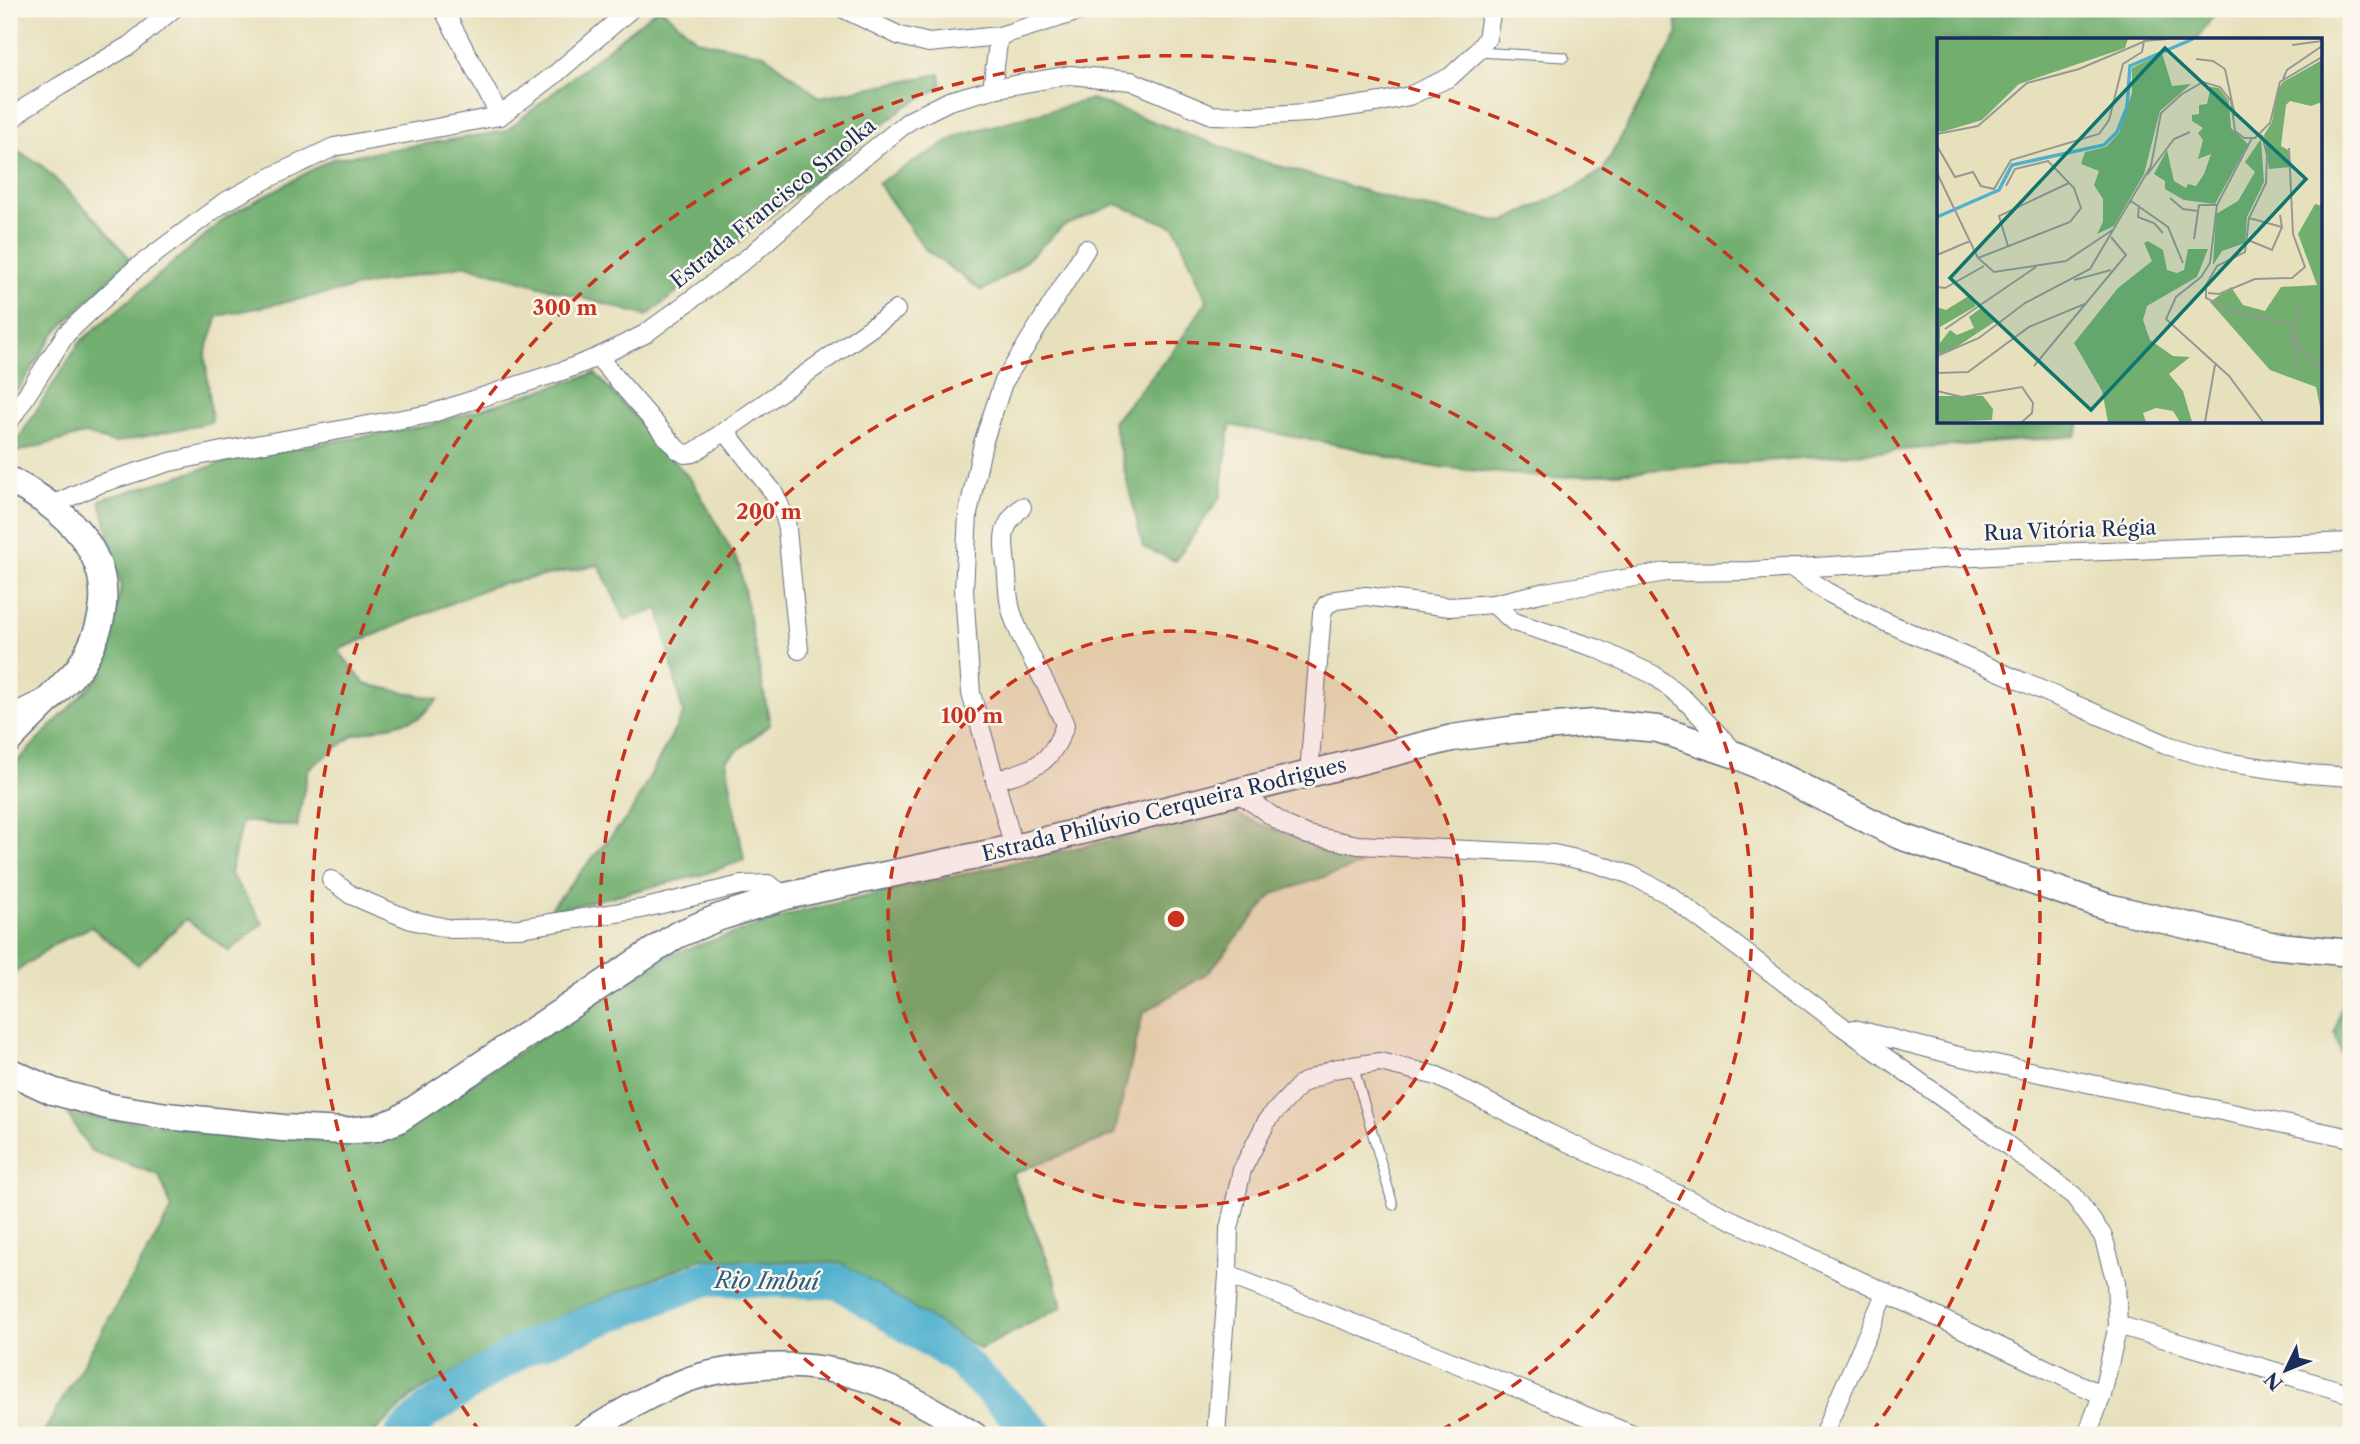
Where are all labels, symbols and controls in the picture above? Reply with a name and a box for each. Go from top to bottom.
inset map [1937,38,2322,424]
street label: Estrada Francisco Smolka [665,112,881,293]
text: 300 m [533,295,597,320]
text: 200 m [736,499,802,524]
street label: Rua Vitória Régia [1983,514,2158,546]
text: 100 m [941,703,1003,728]
street label: Estrada Philúvio Cerqueira Rodrigues [979,752,1349,866]
centre of rings [1164,907,1188,931]
water label: Rio Imbuí [713,1266,822,1296]
north arrow [2252,1336,2322,1406]
text: N [2260,1367,2288,1395]

